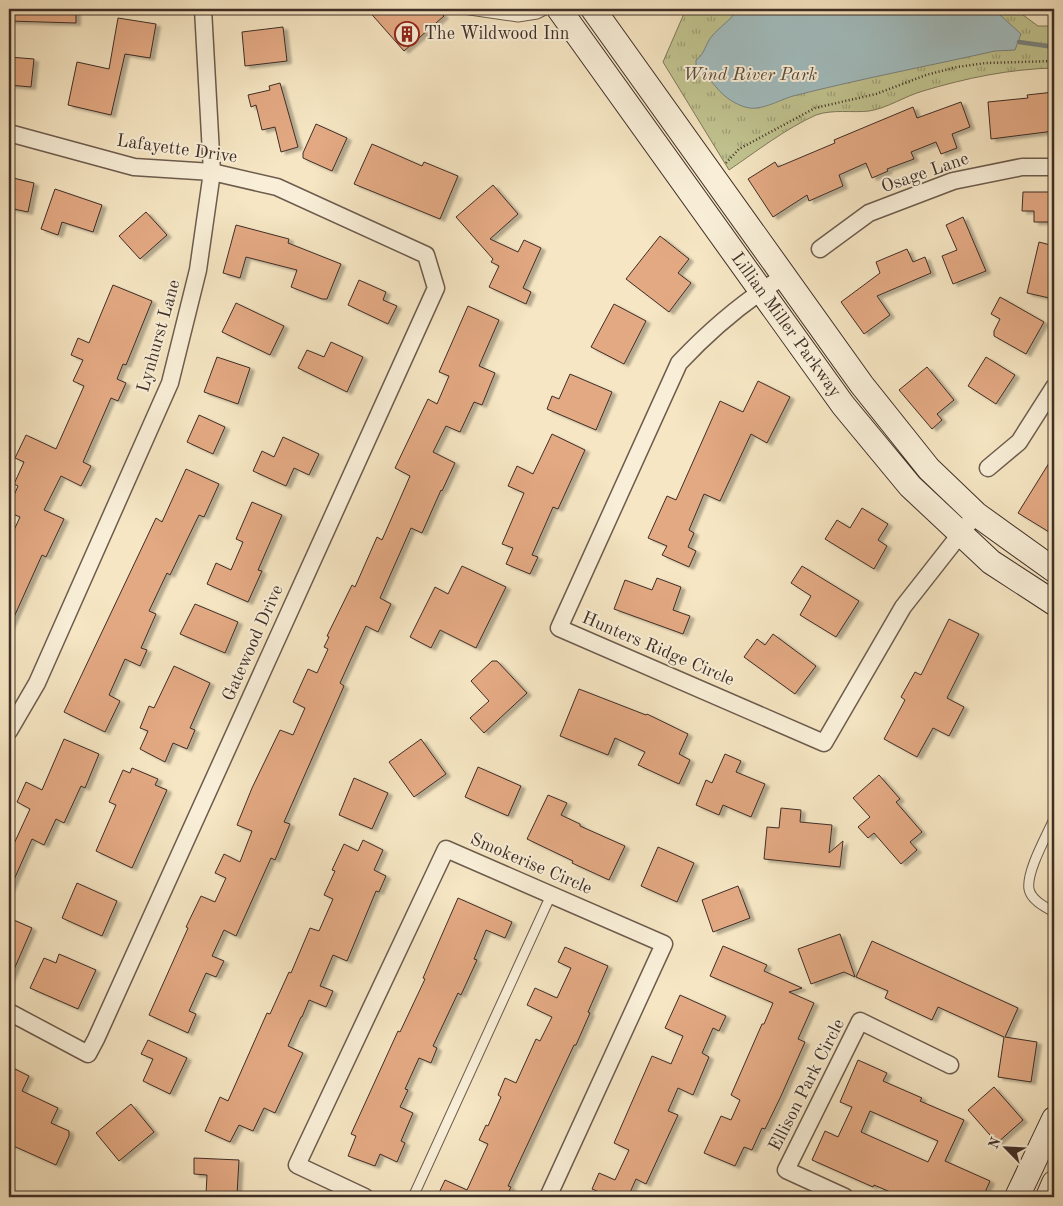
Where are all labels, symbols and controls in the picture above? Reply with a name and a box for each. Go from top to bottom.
building icon: The Wildwood Inn [394,21,420,47]
place label: The Wildwood Inn [424,25,570,43]
park label: Wind River Park [683,66,817,84]
street label: Lafayette Drive [116,132,238,166]
street label: Osage Lane [879,150,971,196]
street label: Lillian Miller Parkway [728,249,845,401]
street label: Lynhurst Lane [134,278,184,394]
street label: Gatewood Drive [219,582,287,704]
street label: Hunters Ridge Circle [579,609,737,689]
street label: Smokerise Circle [467,830,595,898]
street label: Ellison Park Circle [766,1016,848,1154]
north arrow [980,1124,1030,1174]
text: N [986,1135,1004,1151]

